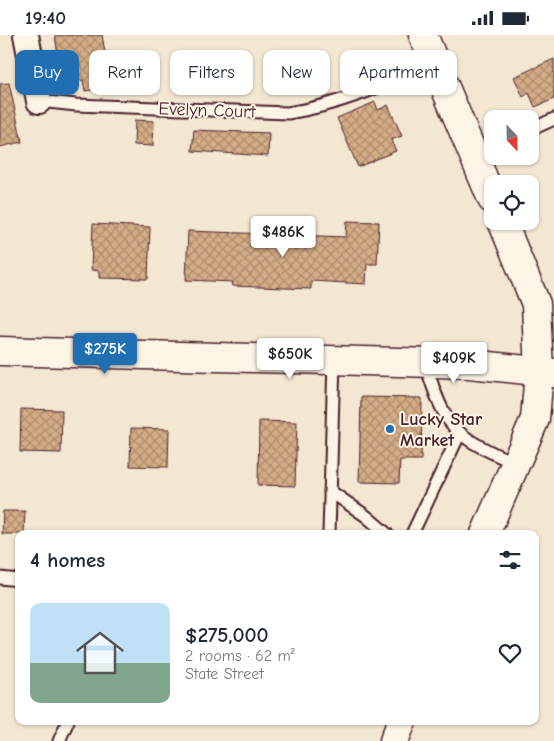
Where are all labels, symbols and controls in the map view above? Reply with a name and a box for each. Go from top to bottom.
text: 19:40 [25,7,66,29]
chip: Buy [15,50,79,95]
chip: Rent [89,50,160,95]
chip: Filters [170,50,253,95]
chip: New [263,50,330,95]
chip: Apartment [340,50,457,95]
street label: Evelyn Court [158,98,257,123]
north arrow [484,110,539,165]
map controls [484,110,539,230]
button: locate [484,175,539,230]
pin: $486K [248,215,318,258]
text: $486K [262,223,304,241]
pin: $275K [70,333,140,375]
pin: $650K [255,337,325,380]
text: $275K [84,340,126,358]
pin: $409K [419,341,489,384]
text: $650K [268,345,312,363]
text: $409K [432,349,476,367]
place label: Lucky Star Market [400,409,483,451]
marker: Lucky Star Market [384,423,396,435]
icon: filters [496,546,524,574]
text: 4 homes [30,548,105,572]
icon: home [70,623,130,683]
text: $275,000 [185,623,269,647]
icon: heart [496,639,524,667]
text: 2 rooms · 62 m² [185,647,295,665]
text: State Street [185,665,264,683]

